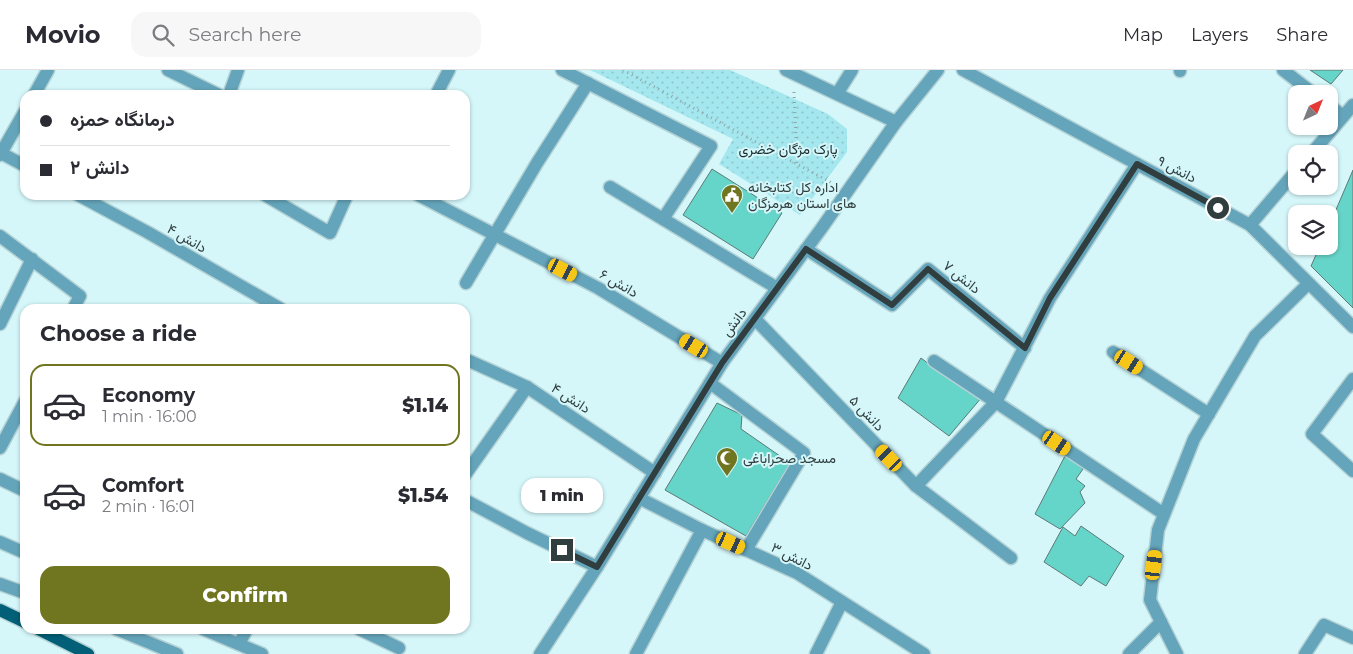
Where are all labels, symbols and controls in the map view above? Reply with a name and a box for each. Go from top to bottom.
search box [131,12,481,57]
text: Movio [25,20,101,49]
icon: search [149,21,177,49]
text: Search here [189,23,302,46]
text: Map [1123,24,1163,46]
text: Layers [1191,24,1248,46]
text: Share [1276,24,1328,46]
north arrow [1288,85,1338,135]
map controls [1288,85,1338,255]
text: درمانگاه حمزه [70,108,175,131]
park label: پارک مژگان خضری [738,140,838,159]
button: locate [1288,145,1338,195]
street label: دانش ۹ [1154,151,1200,187]
text: دانش ۲ [70,156,129,179]
place label: اداره کل کتابخانه های استان هرمزگان [748,178,857,212]
public building icon: اداره کل کتابخانه های استان هرمزگان [720,183,744,214]
route start [1207,197,1229,219]
button: layers [1288,205,1338,255]
street label: دانش ۴ [164,219,210,257]
street label: دانش ۷ [940,256,985,298]
car [546,257,579,283]
street label: دانش ۶ [596,265,642,301]
street label: دانش [717,304,751,340]
text: Choose a ride [40,320,197,347]
car [677,332,710,360]
car [1112,348,1145,376]
street label: دانش ۴ [548,379,594,417]
icon: car [42,383,87,428]
text: Economy [102,384,195,407]
street label: دانش ۵ [846,391,889,435]
text: $1.14 [402,394,448,417]
text: 1 min · 16:00 [102,407,197,426]
car [1040,428,1073,458]
car [873,442,904,474]
mosque icon: مسجد صحراباغی [715,446,739,477]
place label: مسجد صحراباغی [743,449,836,467]
icon: car [42,473,87,518]
text: Comfort [102,474,184,497]
callout: 1 min [521,478,603,512]
text: $1.54 [398,484,448,507]
text: 1 min [540,486,584,505]
text: 2 min · 16:01 [102,497,195,516]
car [714,530,747,556]
street label: دانش ۳ [768,538,816,574]
route end [551,539,573,561]
car [1144,549,1163,581]
button: Confirm [40,566,450,624]

